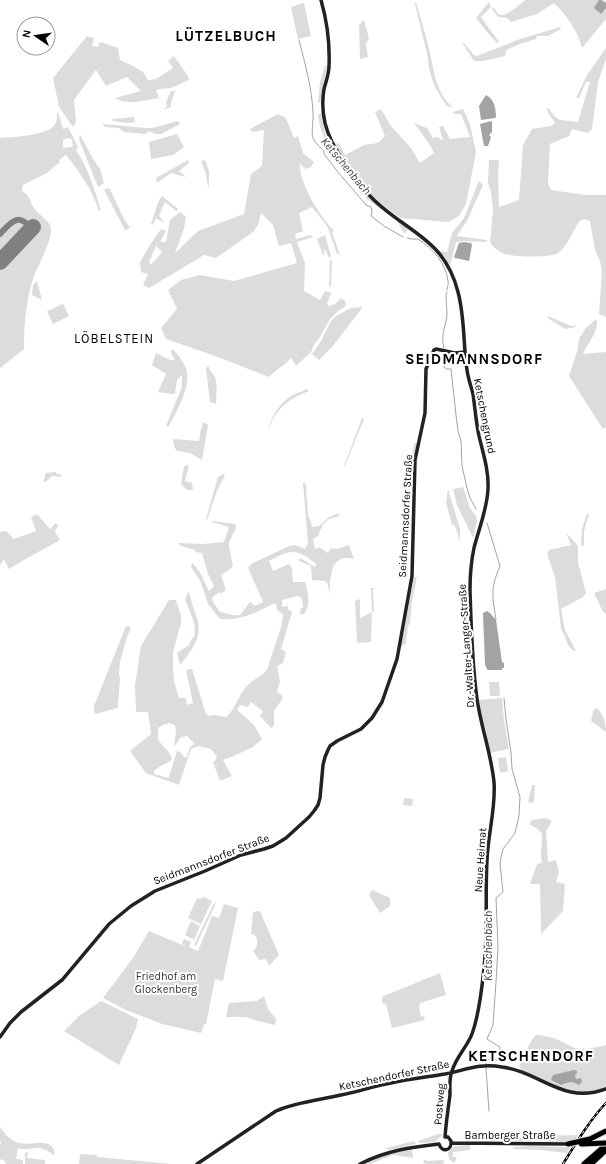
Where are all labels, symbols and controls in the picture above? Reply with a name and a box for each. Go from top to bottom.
north arrow [16,16,56,56]
district label: LÜTZELBUCH [175,26,277,45]
text: N [20,29,34,39]
water label: Ketschenbach [318,135,374,197]
district label: LÖBELSTEIN [74,330,154,346]
district label: SEIDMANNSDORF [405,350,543,368]
street label: Ketschengrund [471,377,498,455]
street label: Seidmannsdorfer Straße [396,454,415,578]
street label: Dr.-Walter-Langer-Straße [456,583,477,708]
street label: Neue Heimat [472,827,489,893]
street label: Seidmannsdorfer Straße [151,831,271,888]
water label: Ketschenbach [481,911,495,981]
park label: Friedhof am Glockenberg [135,970,198,996]
district label: KETSCHENDORF [468,1047,594,1065]
street label: Ketschendorfer Straße [338,1057,451,1094]
street label: Postweg [431,1082,448,1125]
street label: Bamberger Straße [465,1129,556,1142]

